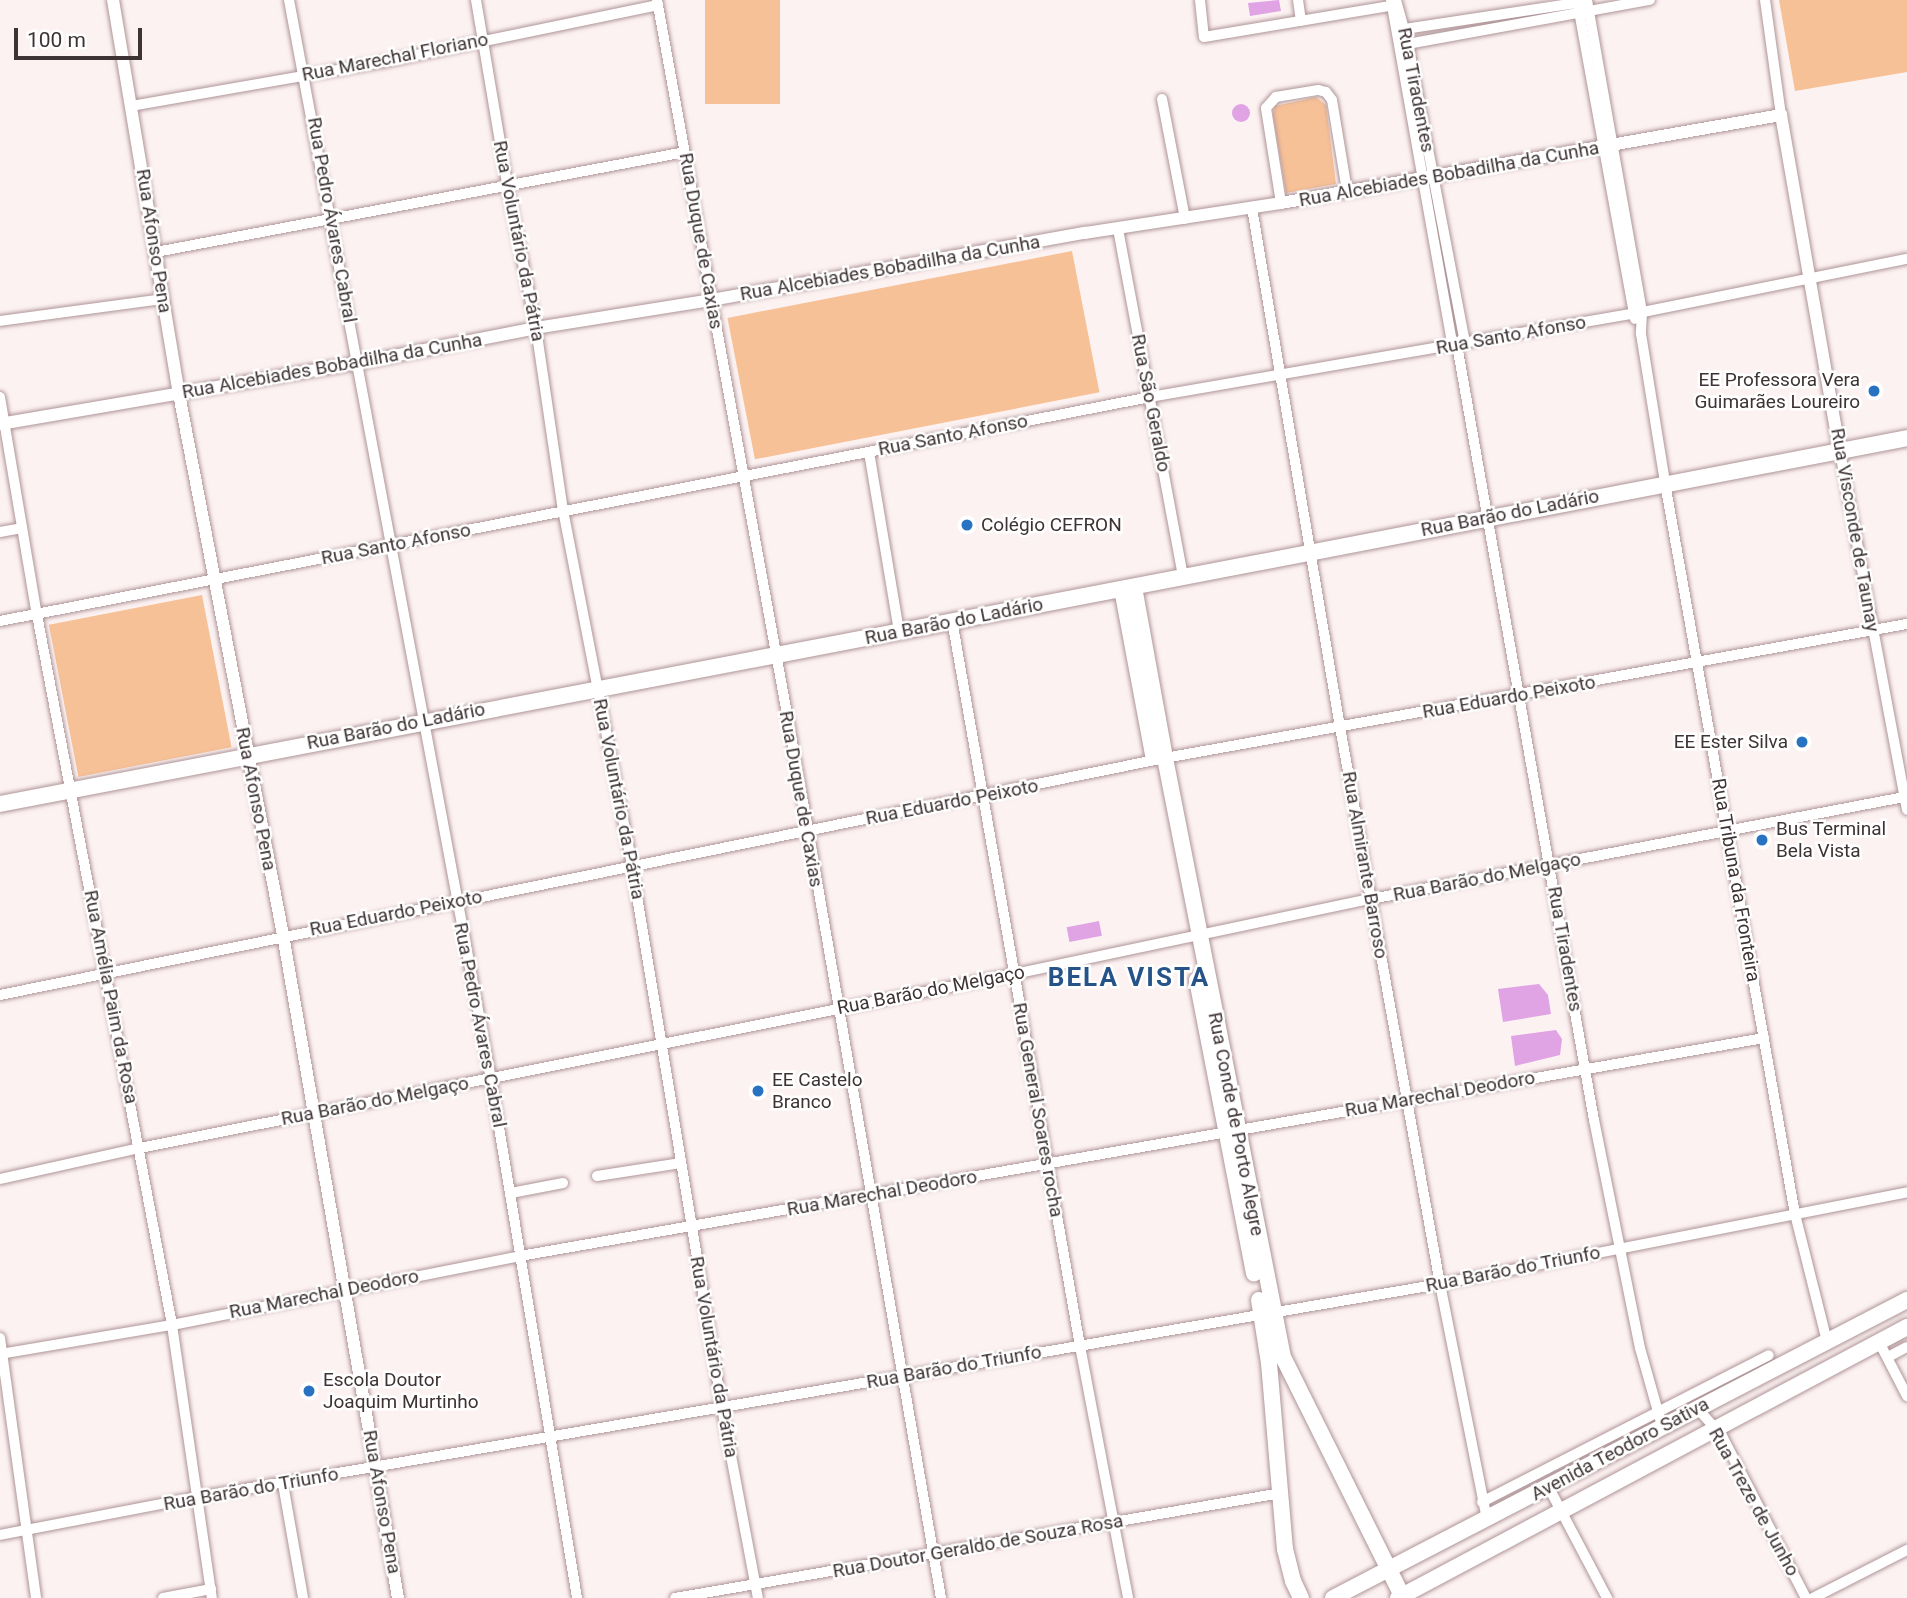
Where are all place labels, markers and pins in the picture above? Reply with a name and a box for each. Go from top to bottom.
place label: EE Professora Vera Guimarães Loureiro [1694,369,1860,413]
marker: EE Professora Vera Guimarães Loureiro [1866,383,1882,399]
place label: Colégio CEFRON [981,514,1122,536]
marker: Colégio CEFRON [959,517,975,533]
place label: EE Ester Silva [1674,731,1788,753]
marker: EE Ester Silva [1794,734,1810,750]
place label: Bus Terminal Bela Vista [1776,818,1886,862]
marker: Bus Terminal Bela Vista [1754,832,1770,848]
place label: EE Castelo Branco [772,1069,863,1113]
marker: EE Castelo Branco [750,1083,766,1099]
place label: Escola Doutor Joaquim Murtinho [323,1369,479,1413]
marker: Escola Doutor Joaquim Murtinho [301,1383,317,1399]

